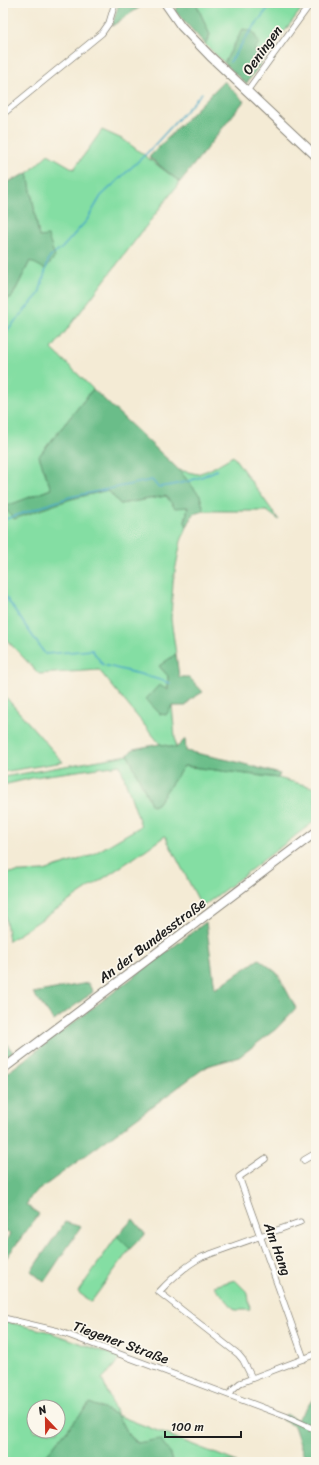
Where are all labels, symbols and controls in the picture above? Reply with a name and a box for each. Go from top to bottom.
street label: Oeningen [236,20,289,81]
street label: An der Bundesstraße [92,891,212,990]
street label: Am Hang [256,1218,299,1279]
street label: Tiegener Straße [69,1313,173,1372]
north arrow [26,1399,66,1439]
text: N [34,1400,50,1421]
scale bar [165,1413,241,1439]
text: 100 m [171,1416,204,1438]

